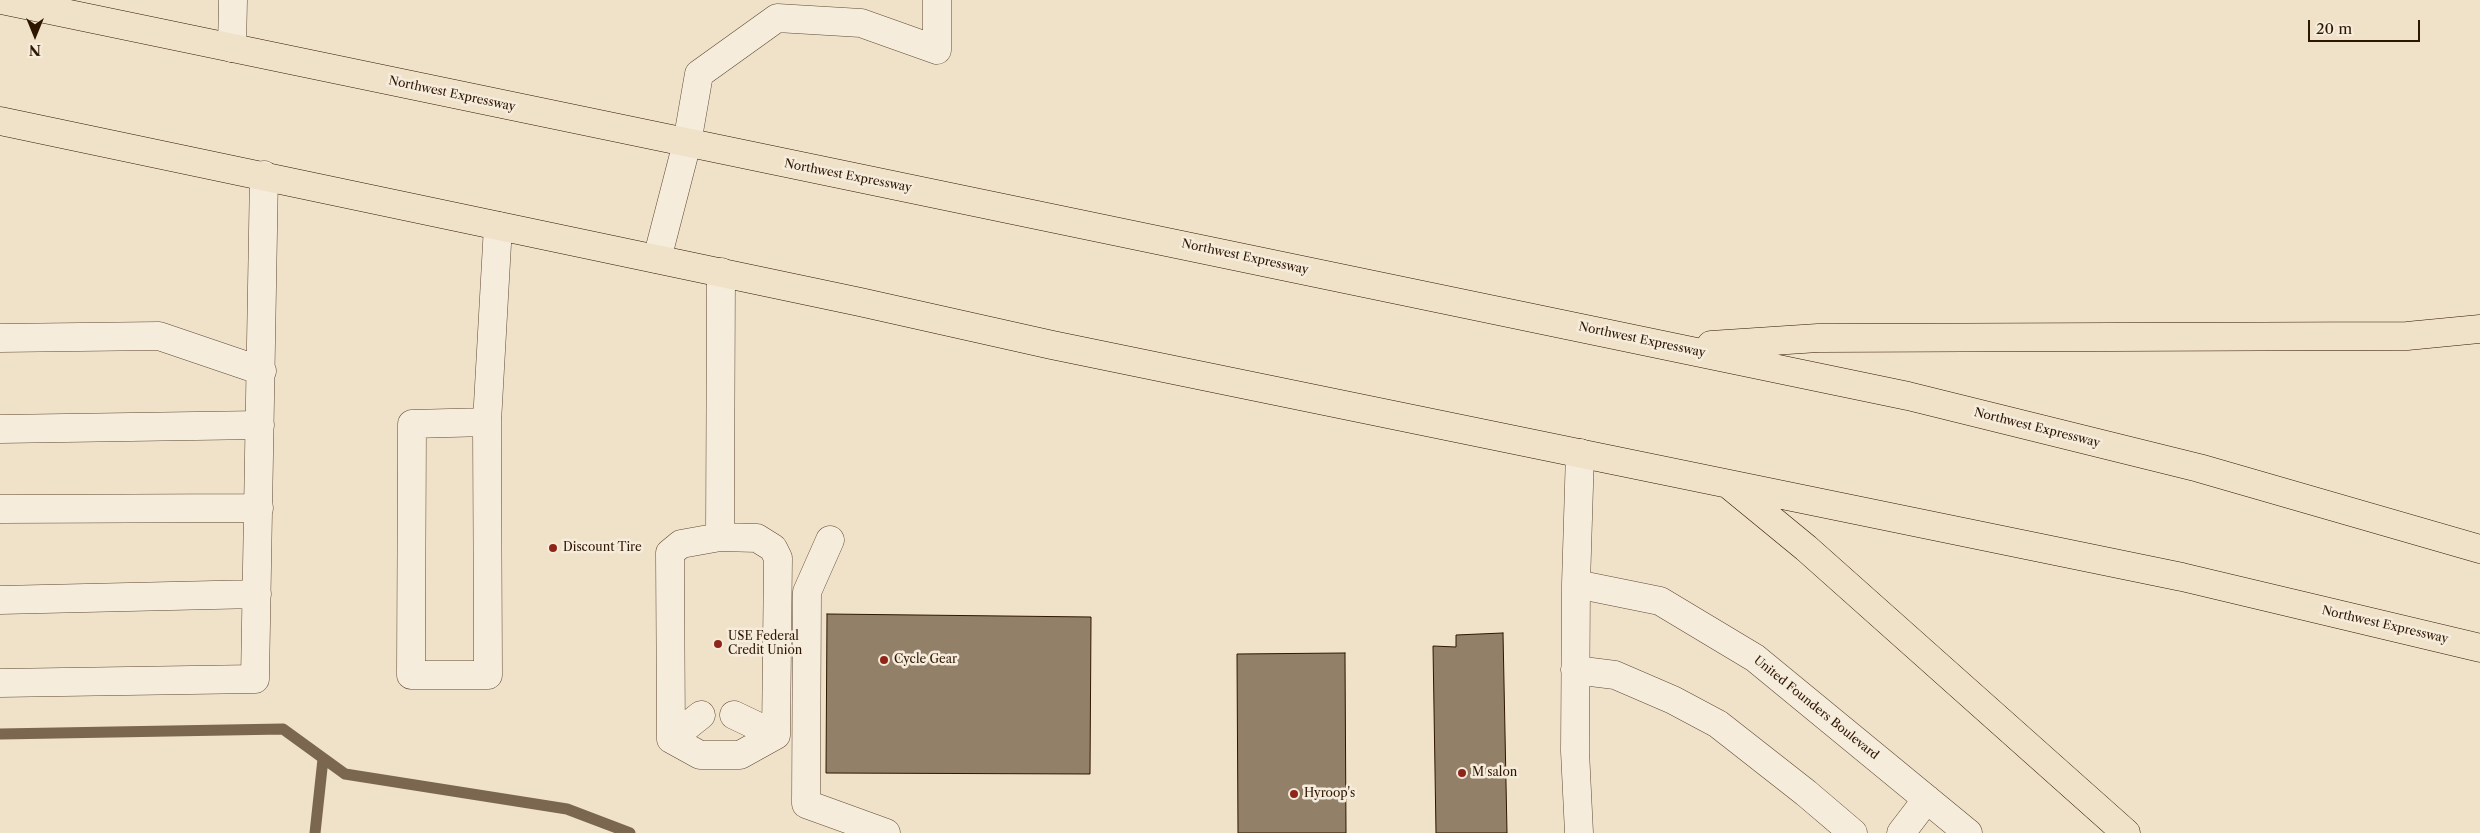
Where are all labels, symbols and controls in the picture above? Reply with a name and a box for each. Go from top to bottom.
north arrow [10,10,60,60]
scale bar [2310,10,2422,42]
text: 20 m [2316,19,2352,38]
text: N [29,41,41,59]
street label: Northwest Expressway [387,74,517,114]
street label: Northwest Expressway [783,157,913,195]
street label: Northwest Expressway [1180,237,1310,277]
street label: Northwest Expressway [1577,320,1707,360]
street label: Northwest Expressway [1973,405,2101,451]
place label: Discount Tire [563,541,642,555]
marker: Discount Tire [547,542,559,554]
street label: Northwest Expressway [2320,603,2450,647]
place label: USE Federal Credit Union [728,630,802,658]
marker: USE Federal Credit Union [712,638,724,650]
place label: Cycle Gear [894,653,957,667]
street label: United Founders Boulevard [1751,653,1881,763]
marker: Cycle Gear [878,654,890,666]
place label: M salon [1472,766,1517,780]
marker: M salon [1456,767,1468,779]
place label: Hyroop's [1304,787,1355,801]
marker: Hyroop's [1288,788,1300,800]

